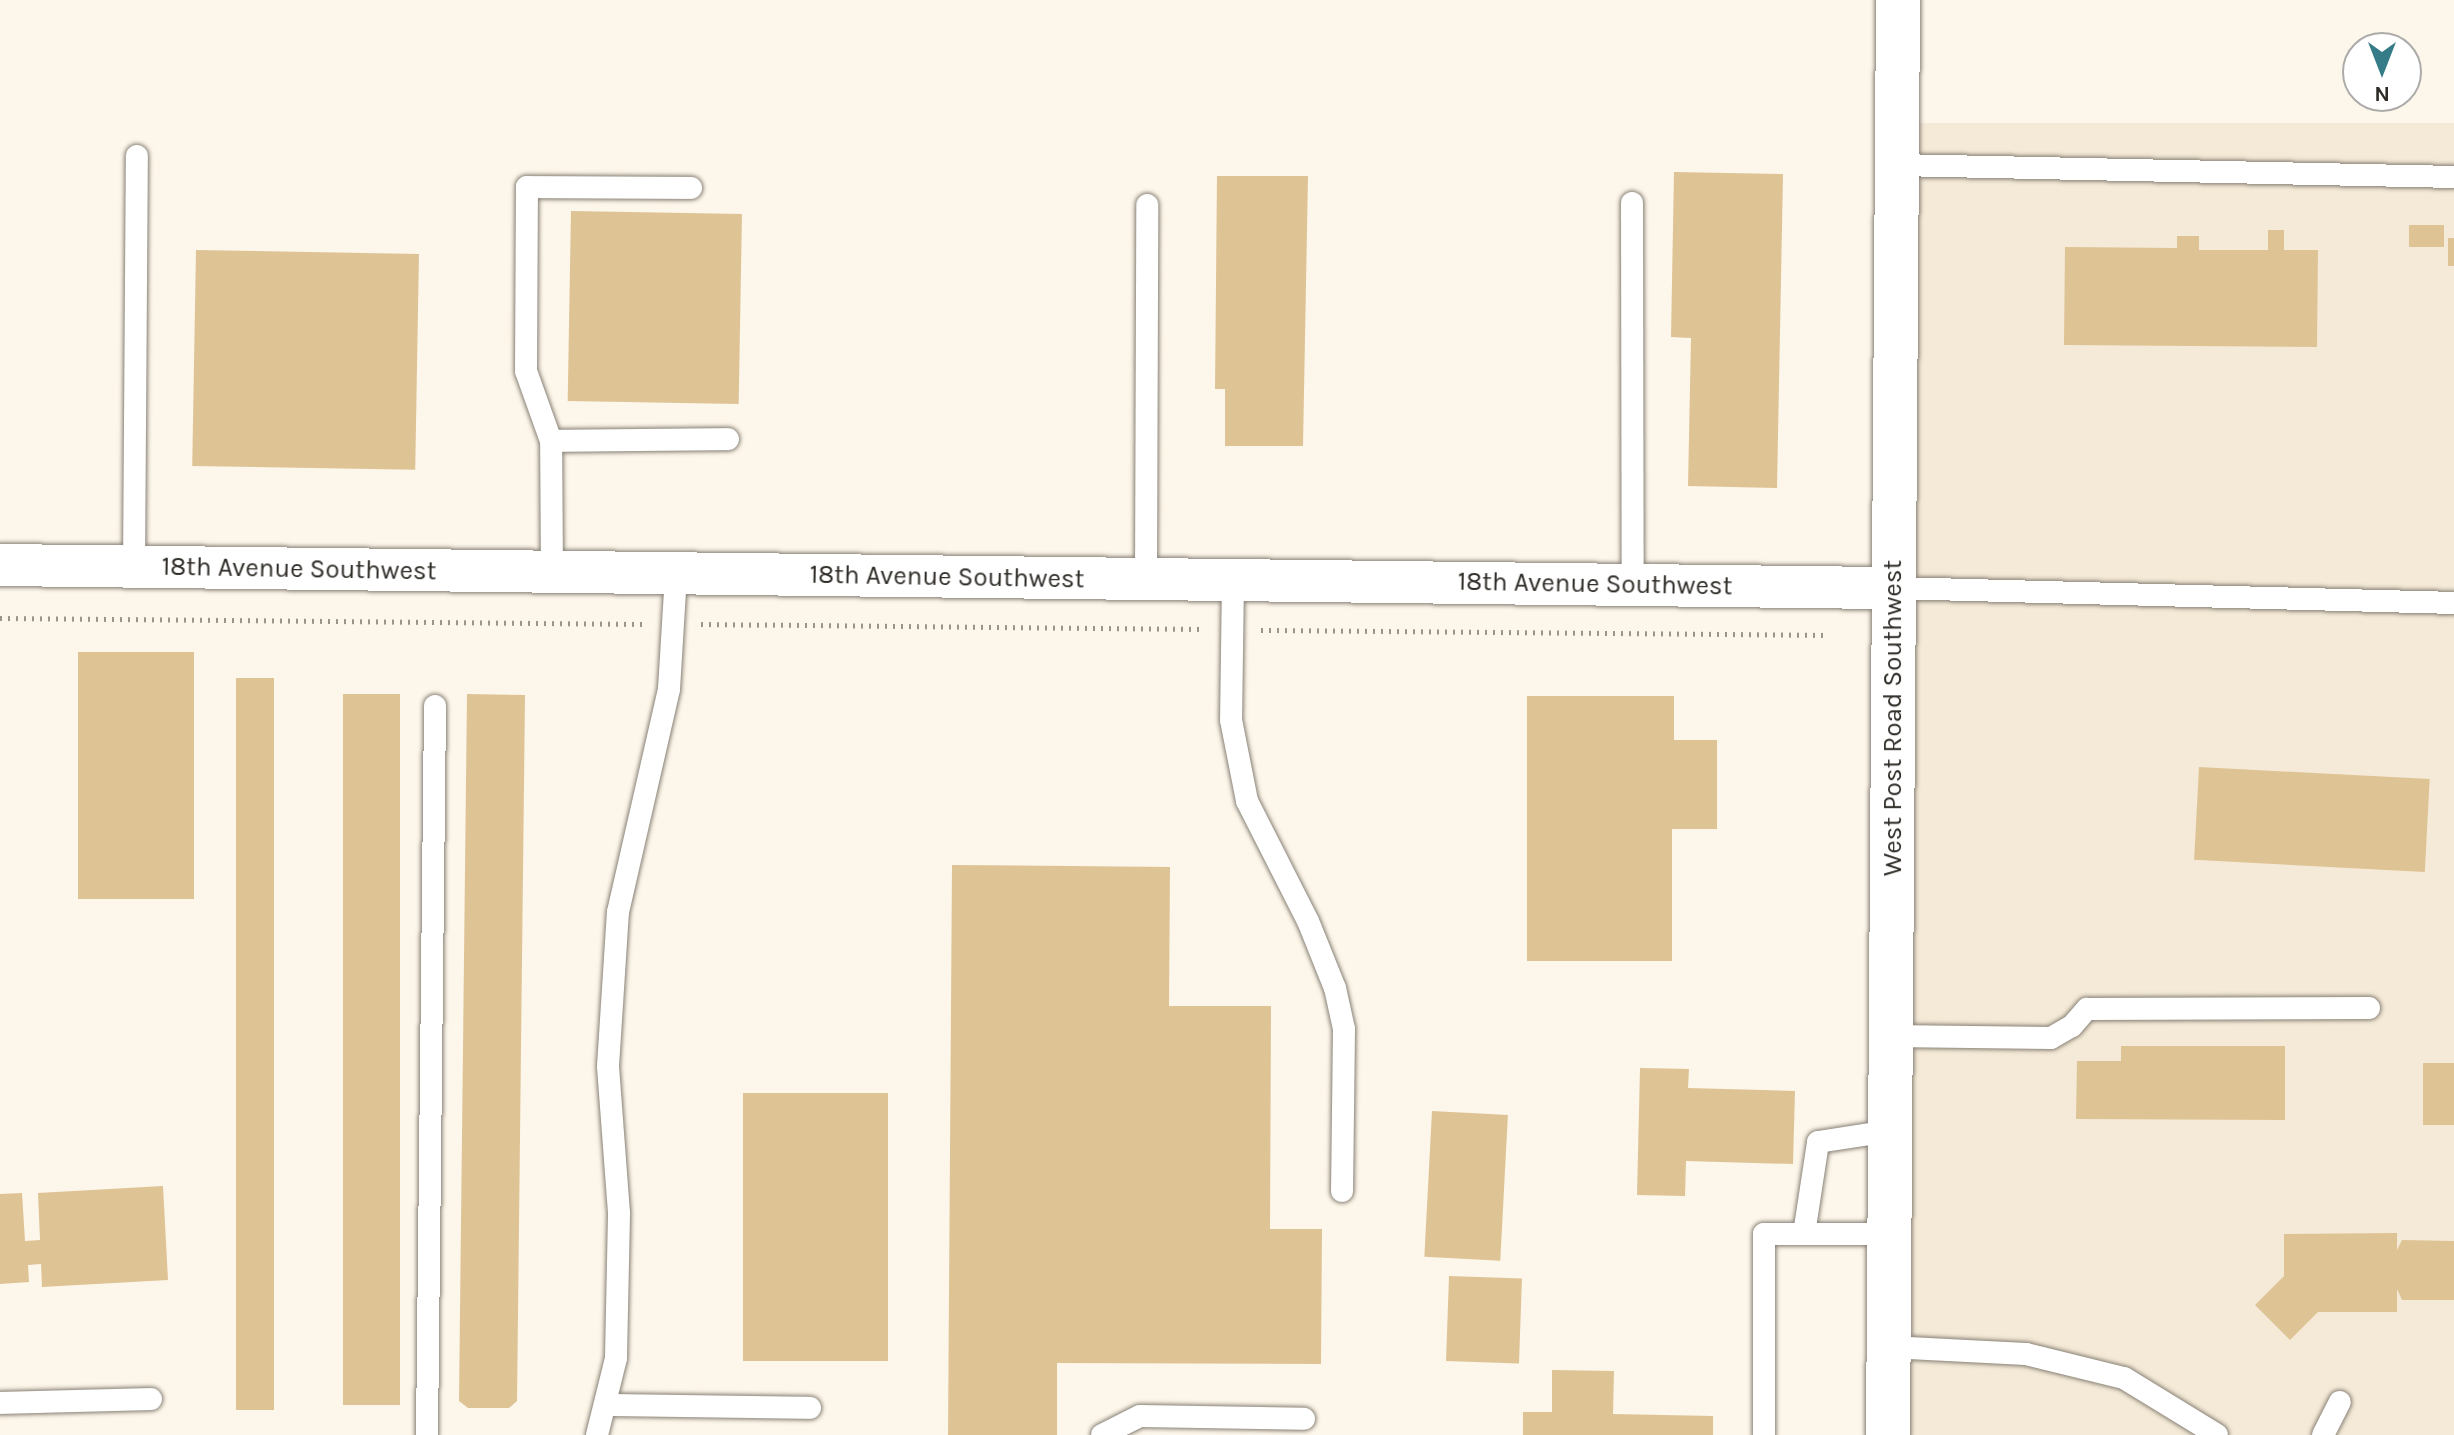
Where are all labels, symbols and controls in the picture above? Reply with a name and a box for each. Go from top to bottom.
north arrow [2342,32,2422,112]
text: N [2374,81,2390,107]
street label: 18th Avenue Southwest [161,551,437,587]
street label: 18th Avenue Southwest [809,559,1085,595]
street label: West Post Road Southwest [1877,560,1909,876]
street label: 18th Avenue Southwest [1457,566,1733,602]

